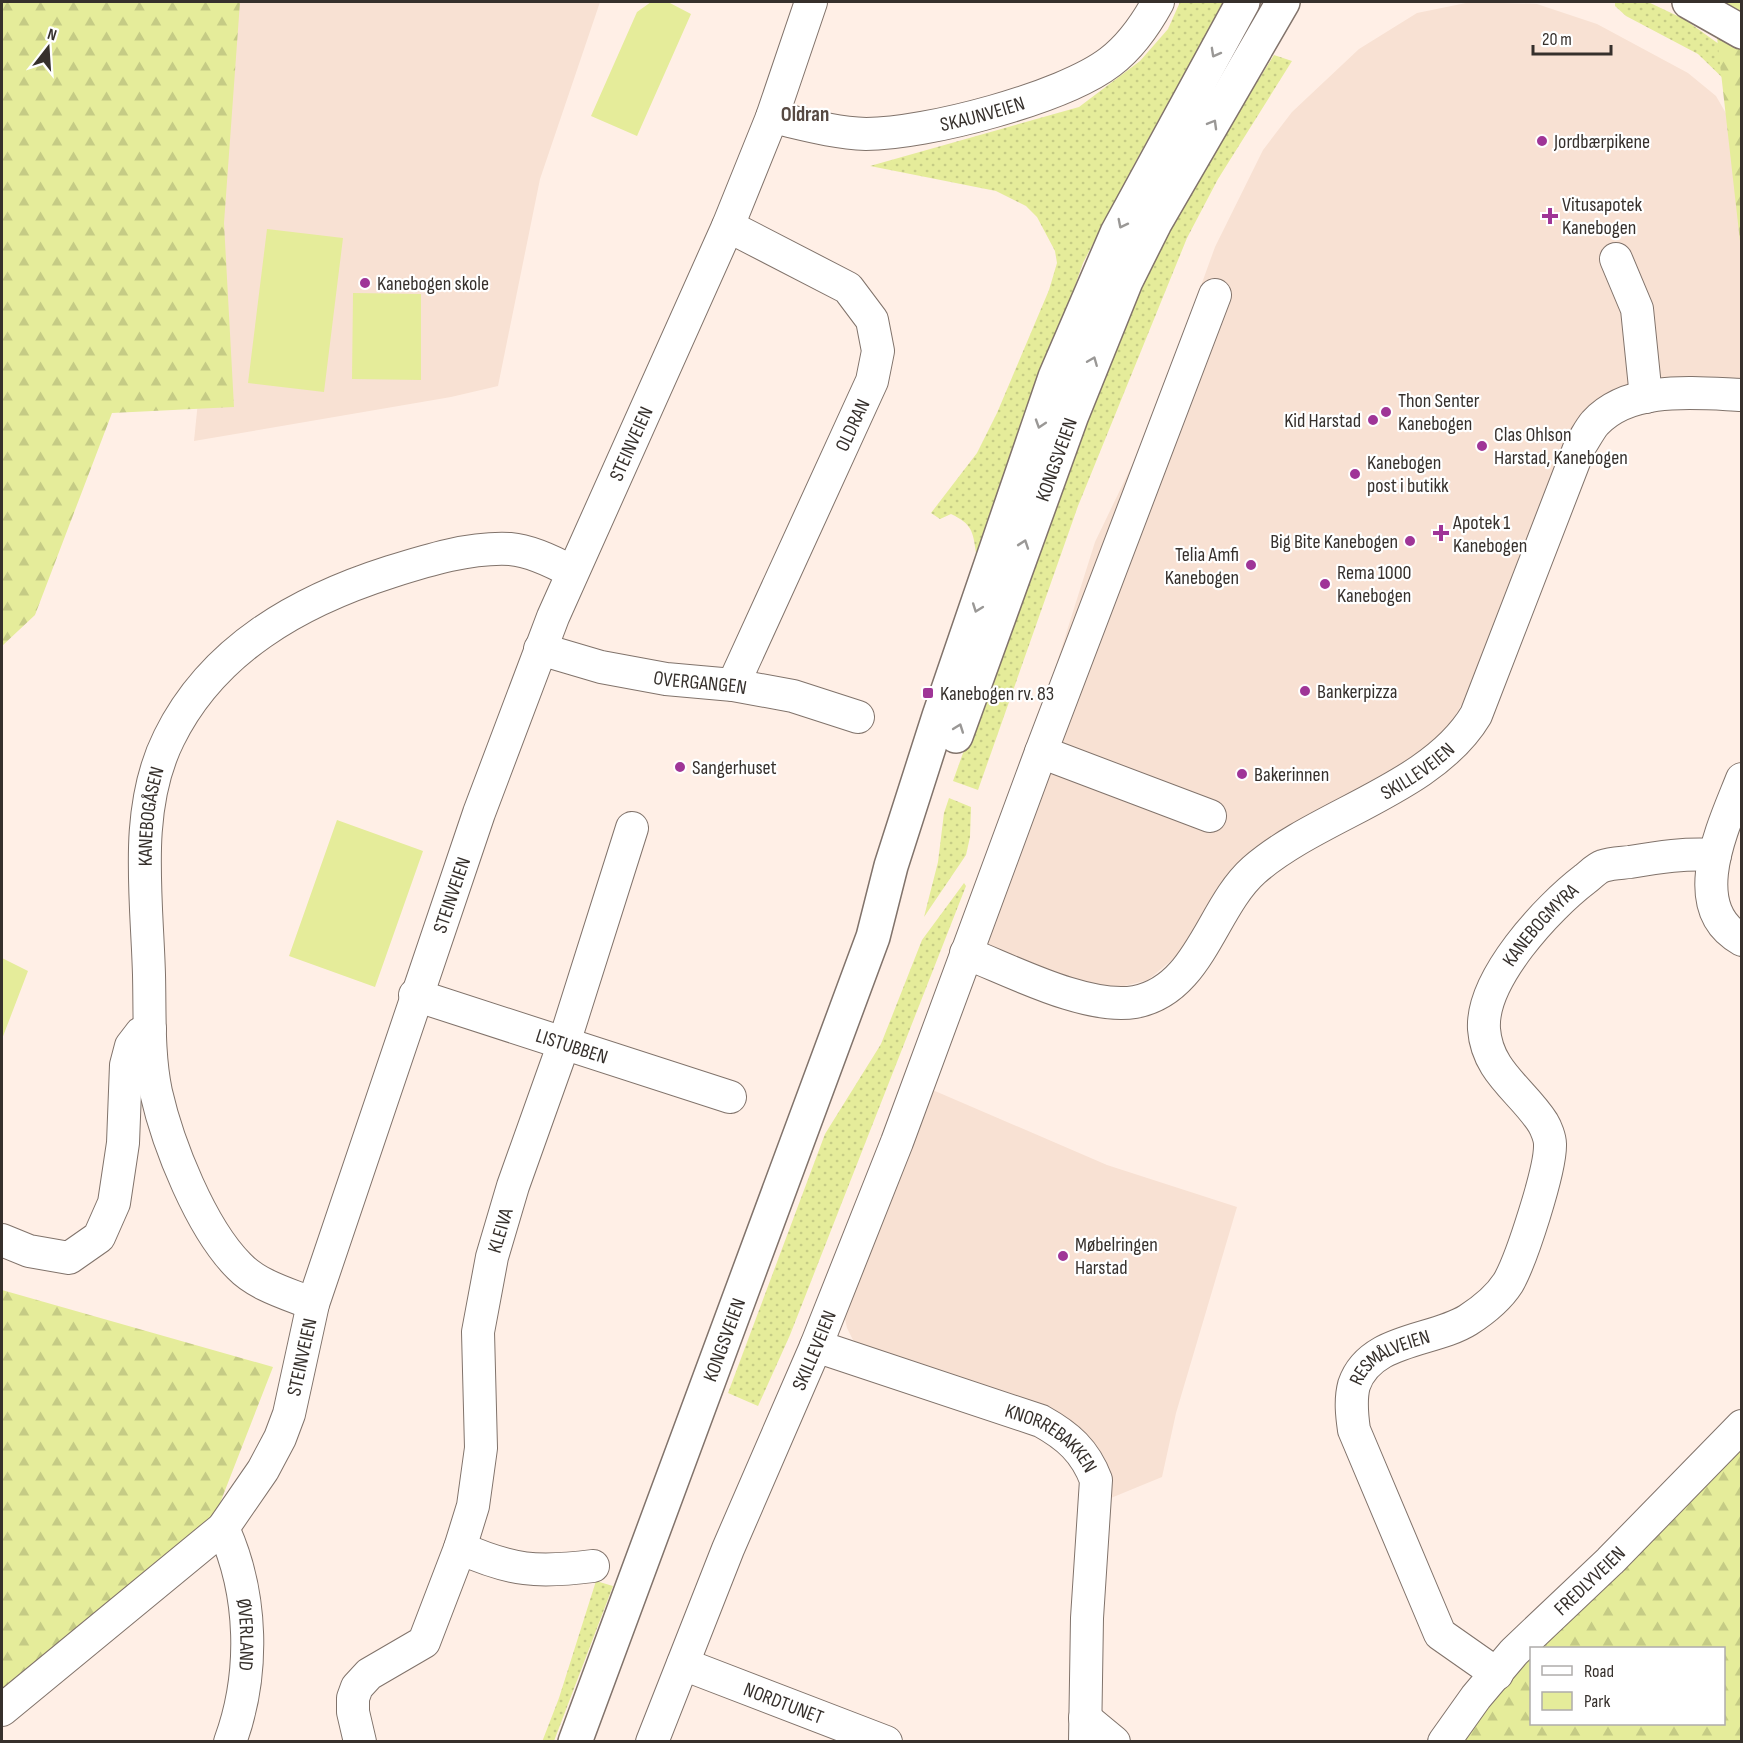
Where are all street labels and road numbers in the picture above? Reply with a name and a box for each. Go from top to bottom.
street label: SKAUNVEIEN [938,92,1028,137]
street label: OLDRAN [830,395,875,455]
street label: STEINVEIEN [604,403,659,485]
street label: KONGSVEIEN [1031,415,1083,505]
street label: OVERGANGEN [651,666,748,700]
street label: SKILLEVEIEN [1377,738,1460,805]
street label: KANEBOGÅSEN [134,764,170,866]
street label: STEINVEIEN [428,854,476,936]
street label: KANEBOGMYRA [1498,878,1584,971]
street label: LISTUBBEN [533,1024,611,1070]
street label: KLEIVA [483,1205,519,1256]
street label: KONGSVEIEN [698,1295,751,1385]
street label: SKILLEVEIEN [787,1307,842,1394]
street label: STEINVEIEN [282,1316,323,1398]
street label: RESMÅLVEIEN [1344,1325,1433,1389]
street label: KNORREBAKKEN [1002,1399,1102,1477]
street label: FREDLYVEIEN [1549,1542,1631,1621]
street label: ØVERLAND [231,1597,258,1672]
street label: NORDTUNET [740,1678,827,1730]

